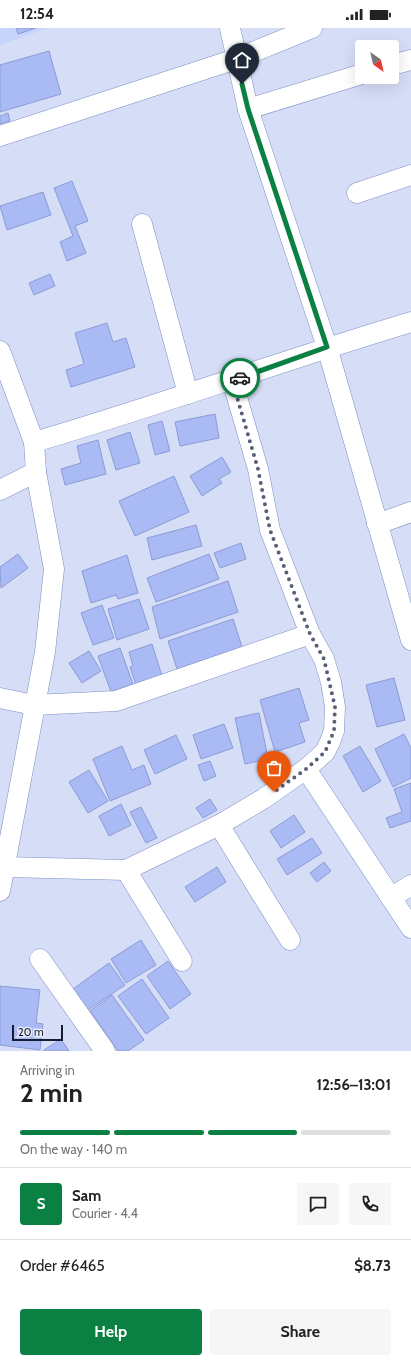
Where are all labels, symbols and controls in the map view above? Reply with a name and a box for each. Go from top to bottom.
text: 12:54 [20,5,54,23]
north arrow [355,40,399,84]
map controls [355,40,399,84]
pin [225,43,259,84]
icon: home [231,49,253,71]
courier [220,358,260,398]
icon: car [229,367,251,389]
pin [257,751,291,792]
icon: bag [263,757,285,779]
scale bar [12,1023,63,1042]
text: 20 m [18,1025,44,1039]
text: Arriving in [20,1062,75,1078]
text: 12:56–13:01 [317,1076,391,1094]
text: 2 min [20,1077,83,1109]
text: On the way · 140 m [20,1141,127,1157]
button: chat [297,1183,339,1225]
button: phone [349,1183,391,1225]
text: Sam [72,1187,101,1205]
text: S [37,1195,45,1213]
text: Courier · 4.4 [72,1205,138,1221]
text: Order #6465 [20,1257,105,1275]
text: $8.73 [354,1257,391,1275]
button: Help [20,1309,202,1355]
button: Share [210,1309,391,1355]

